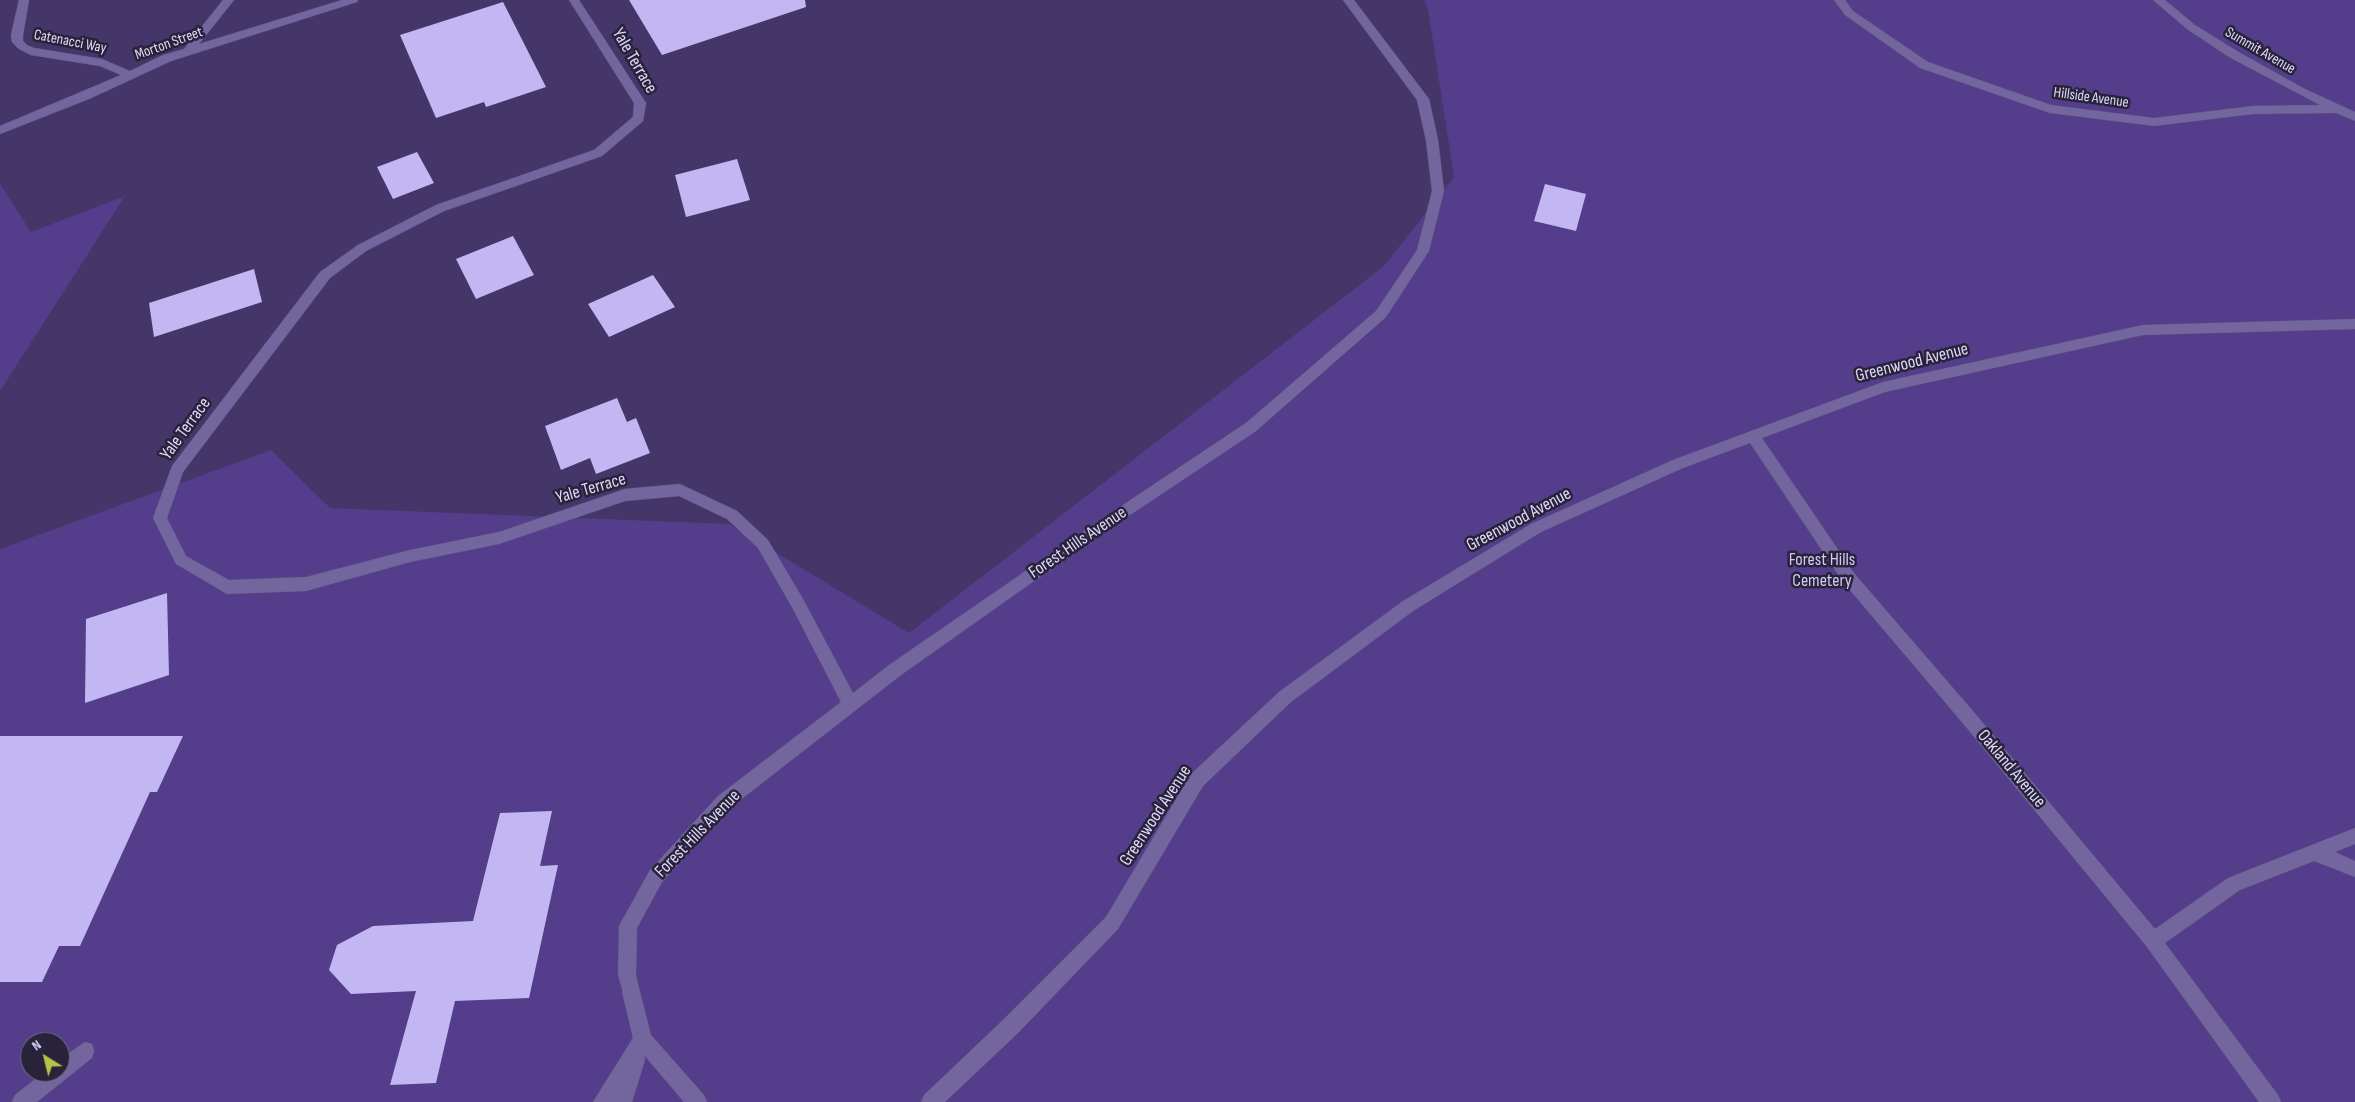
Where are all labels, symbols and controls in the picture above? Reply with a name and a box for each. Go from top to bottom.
street label: Morton Street [133,23,205,65]
street label: Summit Avenue [2222,24,2298,78]
street label: Yale Terrace [607,25,661,97]
street label: Catenacci Way [32,26,108,58]
street label: Hillside Avenue [2052,84,2130,112]
street label: Greenwood Avenue [1853,339,1971,387]
street label: Yale Terrace [156,394,216,464]
street label: Yale Terrace [554,469,628,509]
street label: Greenwood Avenue [1463,483,1575,557]
street label: Forest Hills Avenue [1025,502,1131,584]
park label: Forest Hills Cemetery [1789,549,1855,592]
street label: Oakland Avenue [1972,726,2050,812]
street label: Greenwood Avenue [1116,762,1196,870]
street label: Forest Hills Avenue [651,786,745,882]
north arrow [20,1032,70,1082]
text: N [28,1036,44,1054]

